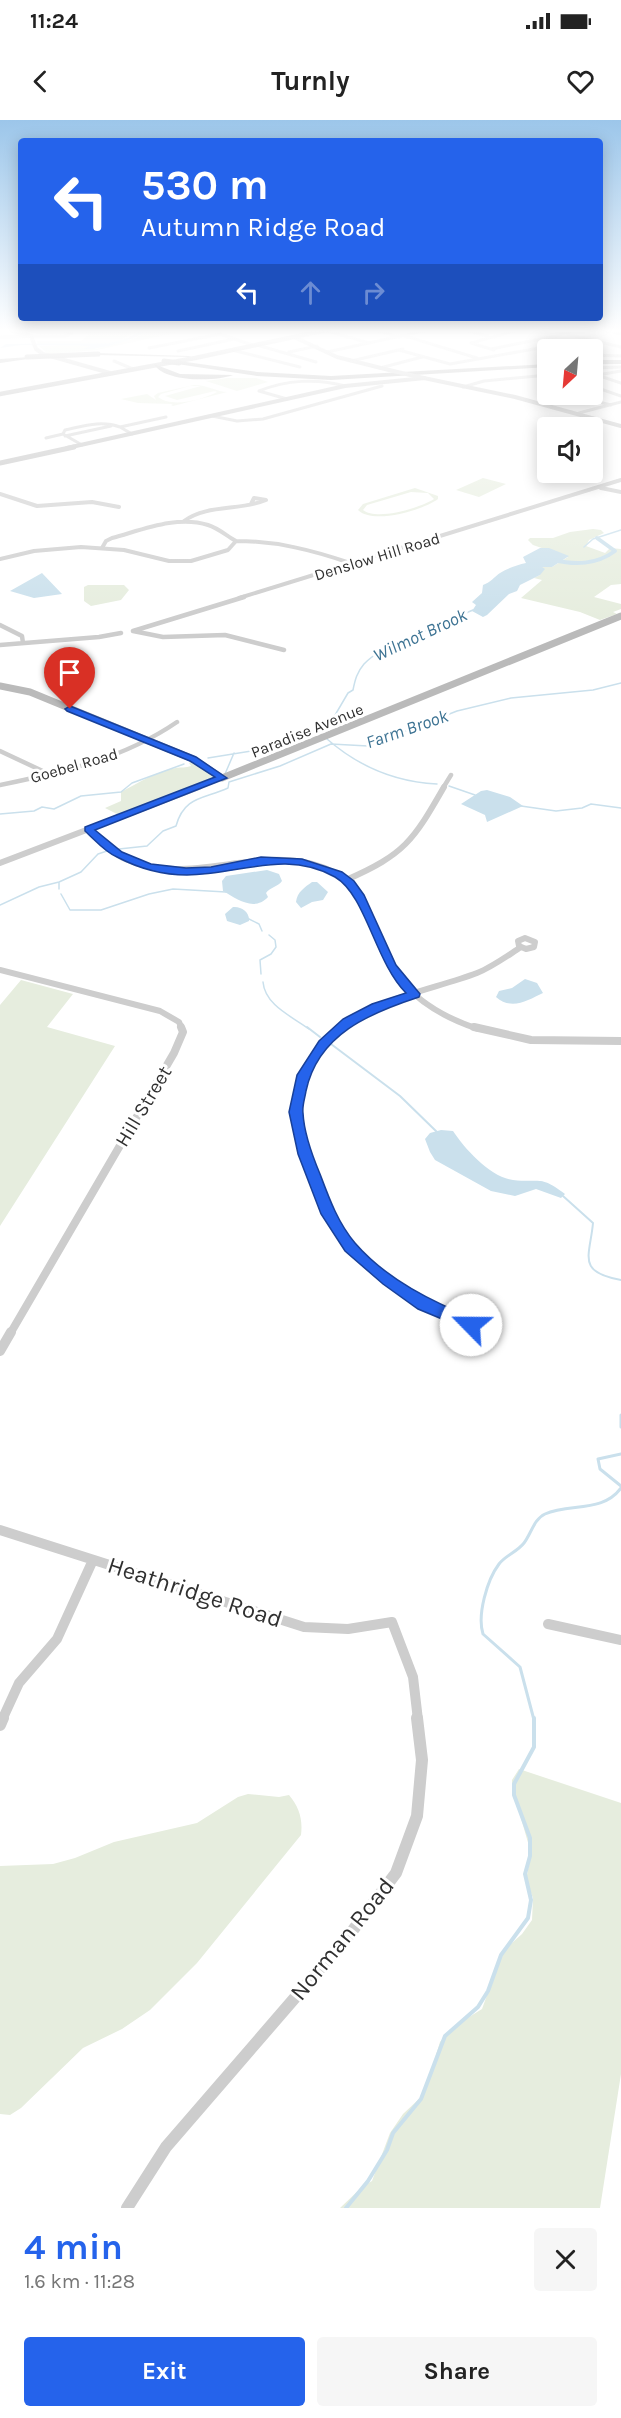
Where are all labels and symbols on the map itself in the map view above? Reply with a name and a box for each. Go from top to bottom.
north arrow [537,339,603,405]
street label: Denslow Hill Road [312,528,442,585]
water label: Wilmot Brook [370,603,471,666]
pin [44,647,95,709]
street label: Paradise Avenue [248,699,366,762]
water label: Farm Brook [363,704,452,753]
street label: Goebel Road [28,744,120,787]
street label: Hill Street [110,1061,177,1151]
position arrow [439,1293,503,1357]
street label: Heathridge Road [104,1551,286,1633]
street label: Norman Road [284,1872,400,2006]

